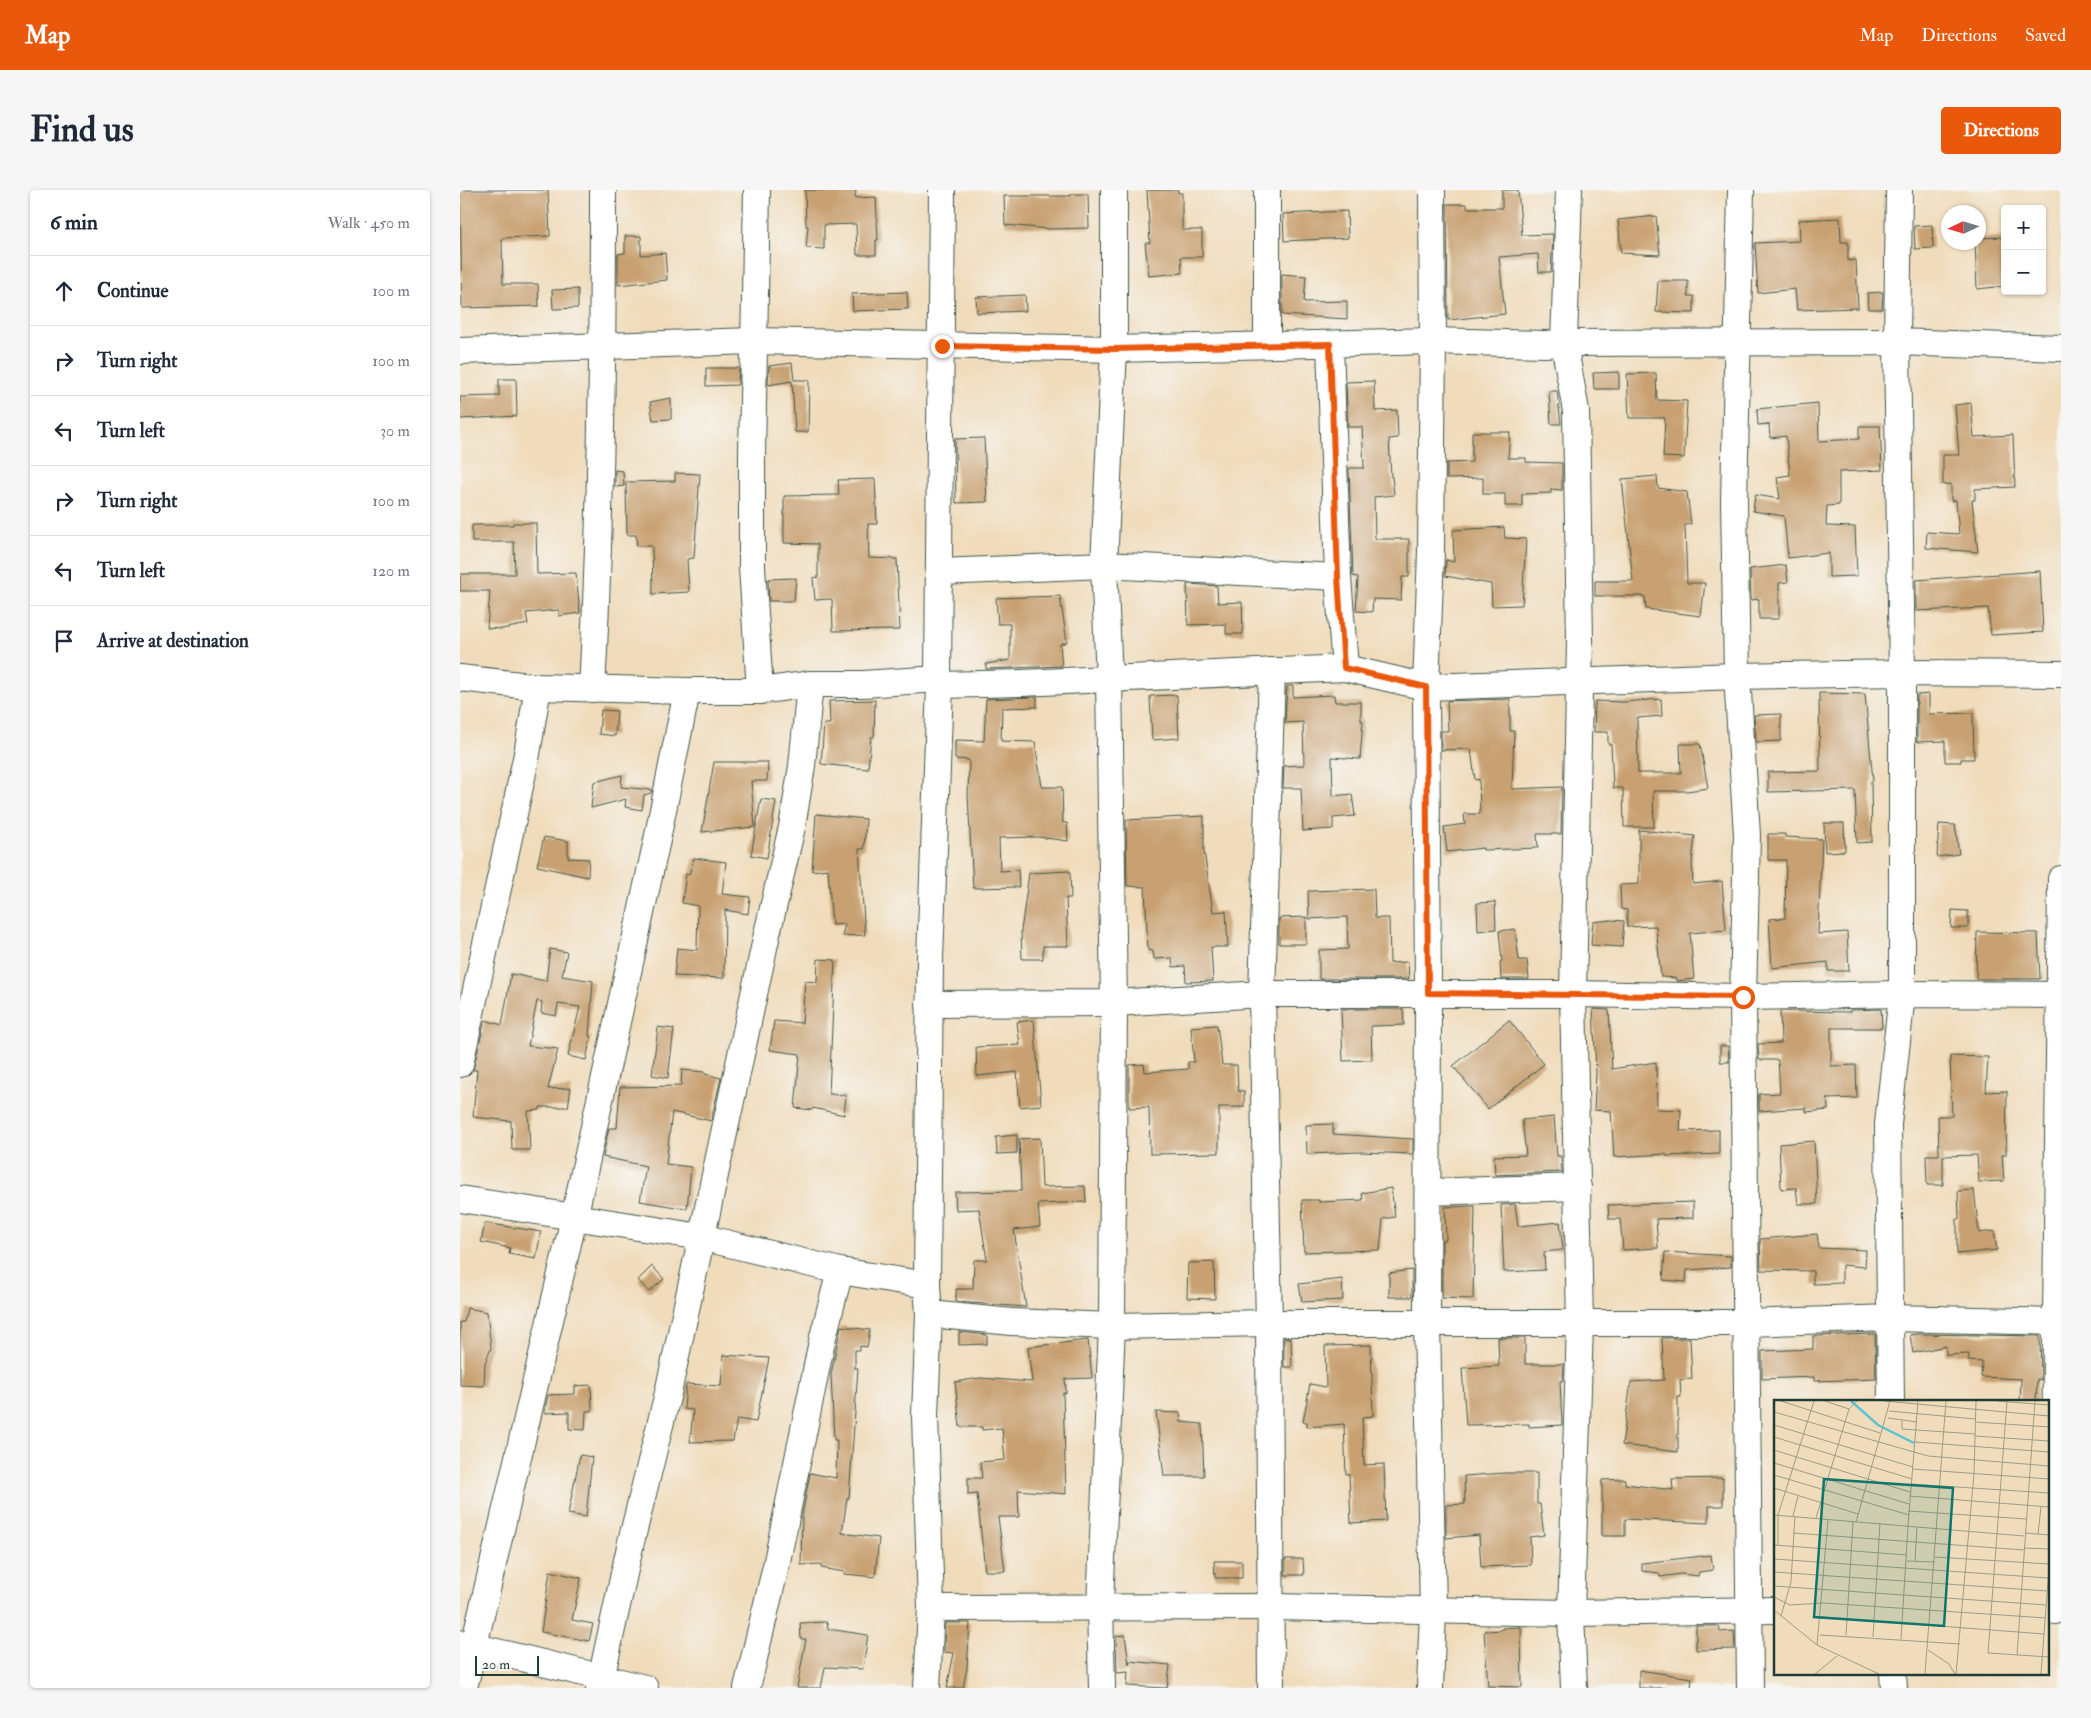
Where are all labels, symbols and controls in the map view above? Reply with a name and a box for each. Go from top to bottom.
text: Map [25,20,70,51]
text: Map [1860,24,1893,47]
text: Directions [1921,24,1997,47]
text: Saved [2025,24,2066,47]
button: Directions [1941,107,2061,154]
text: Find us [30,108,134,152]
north arrow [1941,205,1986,250]
map controls [2001,205,2046,295]
button: + [2001,205,2046,250]
text: 6 min [50,209,98,236]
text: Walk · 450 m [327,213,410,233]
button: − [2001,250,2046,295]
icon: ahead [50,277,78,305]
text: Continue [97,279,168,303]
text: 100 m [372,281,410,301]
route end [931,335,954,358]
icon: right [50,347,78,375]
text: Turn right [97,349,177,373]
text: 100 m [372,351,410,371]
icon: left [50,417,78,445]
text: Turn left [97,419,165,443]
text: 30 m [380,421,410,441]
icon: right [50,487,78,515]
text: Turn right [97,489,177,513]
text: 100 m [372,491,410,511]
icon: left [50,557,78,585]
text: Turn left [97,559,165,583]
text: 120 m [372,561,410,581]
icon: arrive [50,627,78,655]
text: Arrive at destination [97,629,249,653]
route start [1732,986,1755,1009]
inset map [1774,1400,2048,1676]
scale bar [475,1653,539,1676]
text: 20 m [482,1656,510,1673]

